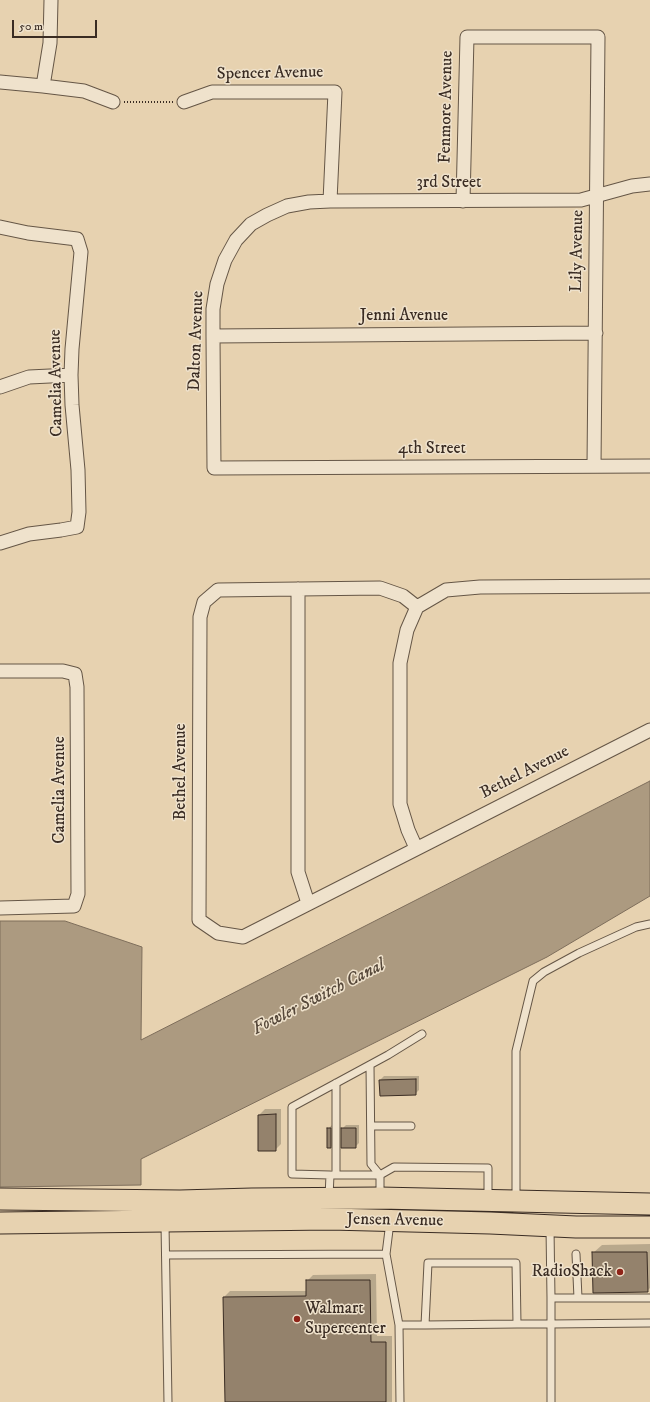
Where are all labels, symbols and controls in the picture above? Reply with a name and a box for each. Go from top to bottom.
scale bar [14,12,99,38]
text: 50 m [19,19,43,34]
street label: Fenmore Avenue [436,50,458,164]
street label: Spencer Avenue [217,63,323,85]
street label: 3rd Street [417,173,481,193]
street label: Lily Avenue [567,210,589,292]
street label: Dalton Avenue [185,291,209,391]
street label: Jenni Avenue [360,306,448,326]
street label: Camelia Avenue [46,329,68,437]
street label: 4th Street [398,439,466,459]
street label: Bethel Avenue [171,724,191,820]
street label: Camelia Avenue [50,736,70,844]
street label: Bethel Avenue [477,742,573,804]
water label: Fowler Switch Canal [249,955,389,1041]
street label: Jensen Avenue [347,1210,443,1232]
place label: RadioShack [532,1262,612,1282]
marker: RadioShack [615,1267,625,1277]
place label: Walmart Supercenter [305,1299,386,1339]
marker: Walmart Supercenter [292,1314,302,1324]

